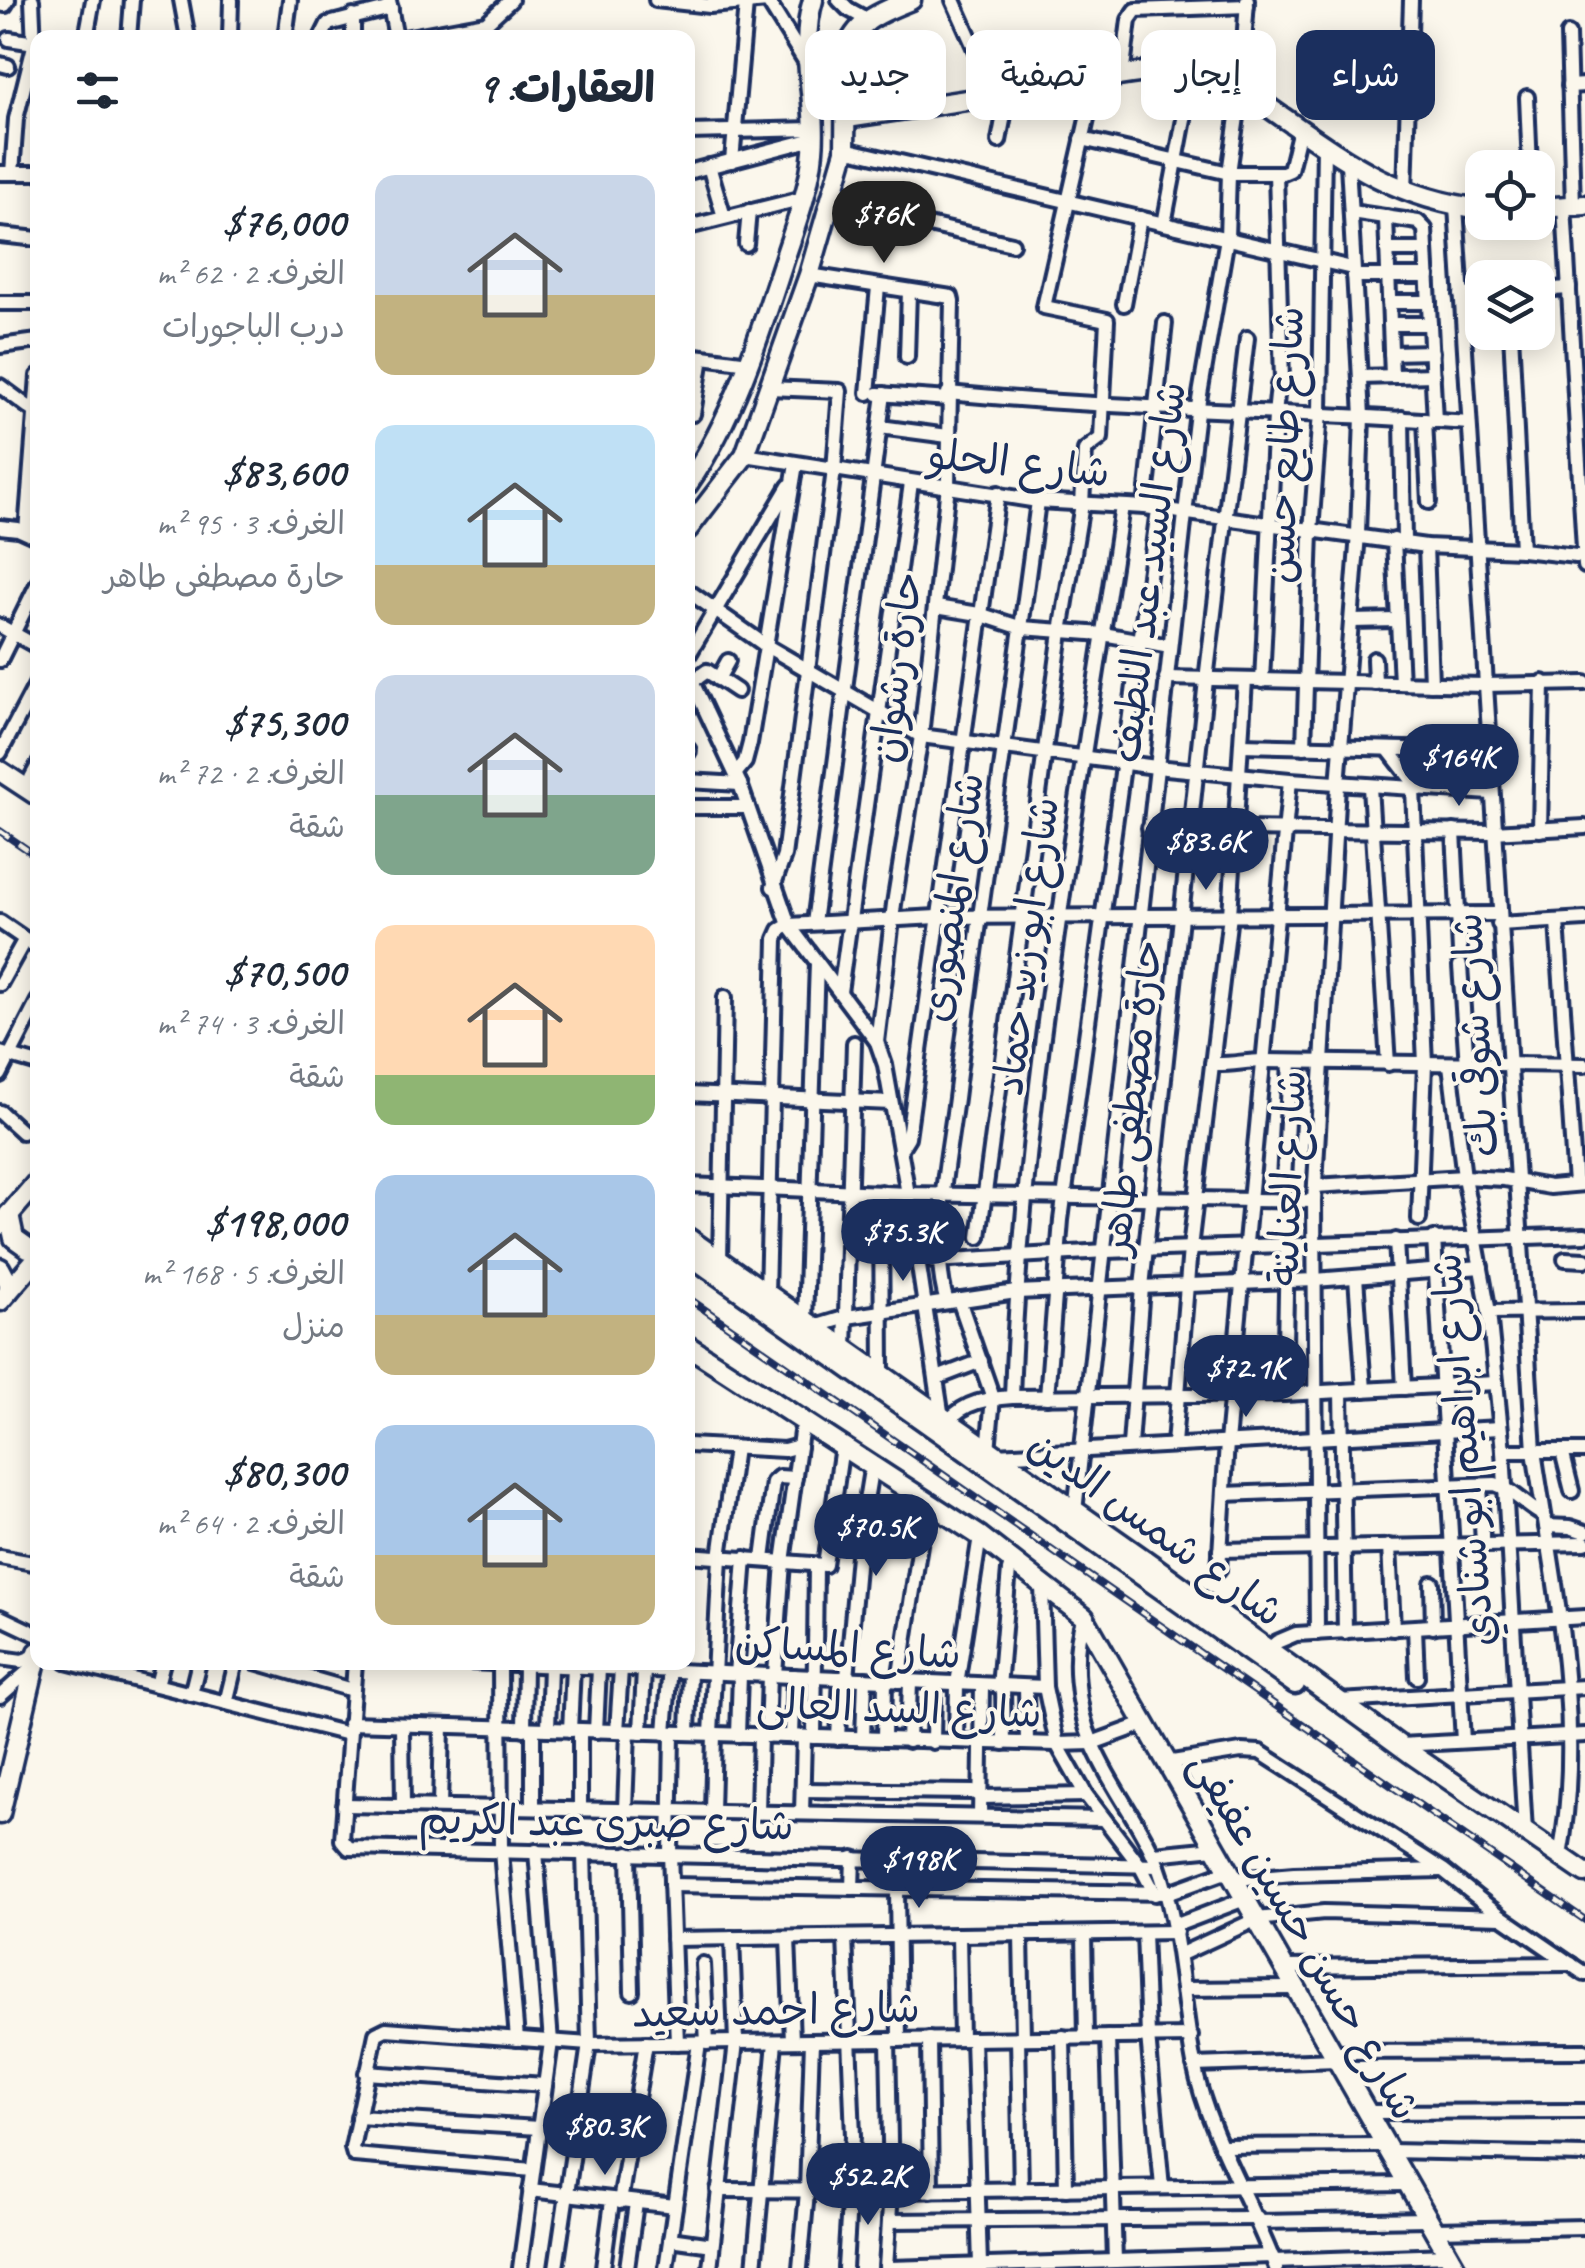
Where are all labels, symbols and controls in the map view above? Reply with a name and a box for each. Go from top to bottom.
chip: جديد [805,30,946,120]
chip: تصفية [966,30,1121,120]
chip: إيجار [1141,30,1276,120]
chip: شراء [1296,30,1435,120]
text: العقارات: 9 [477,62,655,115]
icon: filters [70,63,125,118]
map controls [1465,150,1555,350]
button: locate [1465,150,1555,240]
pin: $76K [825,181,943,266]
text: $76K [854,193,914,234]
text: $76,000 [223,196,345,249]
icon: home [455,215,575,335]
text: الغرف: 2 · 62 m² [157,253,345,294]
button: layers [1465,260,1555,350]
street label: شارع طايع حسن [1253,305,1319,585]
text: درب الباجورات [162,306,345,347]
street label: شارع السيد عبد اللطيف [1099,379,1200,766]
street label: شارع الحلو [923,427,1113,501]
text: $83,600 [222,446,345,499]
icon: home [455,465,575,585]
text: الغرف: 3 · 95 m² [157,503,345,544]
text: حارة مصطفى طاهر [104,556,345,597]
street label: حارة رشوان [858,569,935,766]
text: $75,300 [224,696,345,749]
icon: home [455,715,575,835]
pin: $164K [1389,724,1529,809]
text: $164K [1422,736,1496,777]
text: الغرف: 2 · 72 m² [157,753,345,794]
street label: شارع المنصورى [909,769,998,1026]
street label: شارع ابو زيد حماد [982,794,1073,1099]
text: شقة [289,806,345,847]
pin: $83.6K [1125,808,1287,893]
text: $83.6K [1166,820,1246,861]
street label: شارع شوقى بك [1441,911,1512,1159]
street label: حارة مصطفى طاهر [1088,937,1174,1260]
text: $70,500 [224,946,345,999]
icon: home [455,965,575,1085]
text: الغرف: 3 · 74 m² [157,1003,345,1044]
text: شقة [289,1056,345,1097]
street label: شارع العناينة [1257,1069,1320,1287]
text: $198,000 [205,1196,345,1249]
pin: $75.3K [822,1199,984,1284]
text: $75.3K [863,1211,943,1252]
icon: home [455,1215,575,1335]
street label: شارع ابراهيم ابو شنادي [1420,1251,1511,1649]
text: الغرف: 5 · 168 m² [142,1253,345,1294]
text: منزل [282,1306,345,1347]
pin: $72.1K [1165,1335,1327,1420]
text: $72.1K [1206,1347,1286,1388]
street label: شارع شمس الدين [1017,1418,1294,1640]
text: $80,300 [223,1446,345,1499]
icon: home [455,1465,575,1585]
pin: $70.5K [795,1494,957,1579]
text: الغرف: 2 · 64 m² [157,1503,345,1544]
text: $70.5K [836,1506,916,1547]
text: شقة [289,1556,345,1597]
street label: شارع المساكن [733,1616,962,1683]
street label: شارع السد العالى [755,1677,1043,1742]
street label: شارع حسن حسين عفيفى [1176,1742,1432,2131]
street label: شارع صبرى عبد الكريم [418,1793,794,1856]
pin: $198K [849,1826,989,1911]
text: $198K [882,1838,956,1879]
street label: شارع احمد سعيد [632,1981,921,2042]
pin: $80.3K [524,2093,686,2178]
text: $80.3K [565,2105,645,2146]
pin: $52.2K [787,2143,949,2228]
text: $52.2K [828,2155,908,2196]

